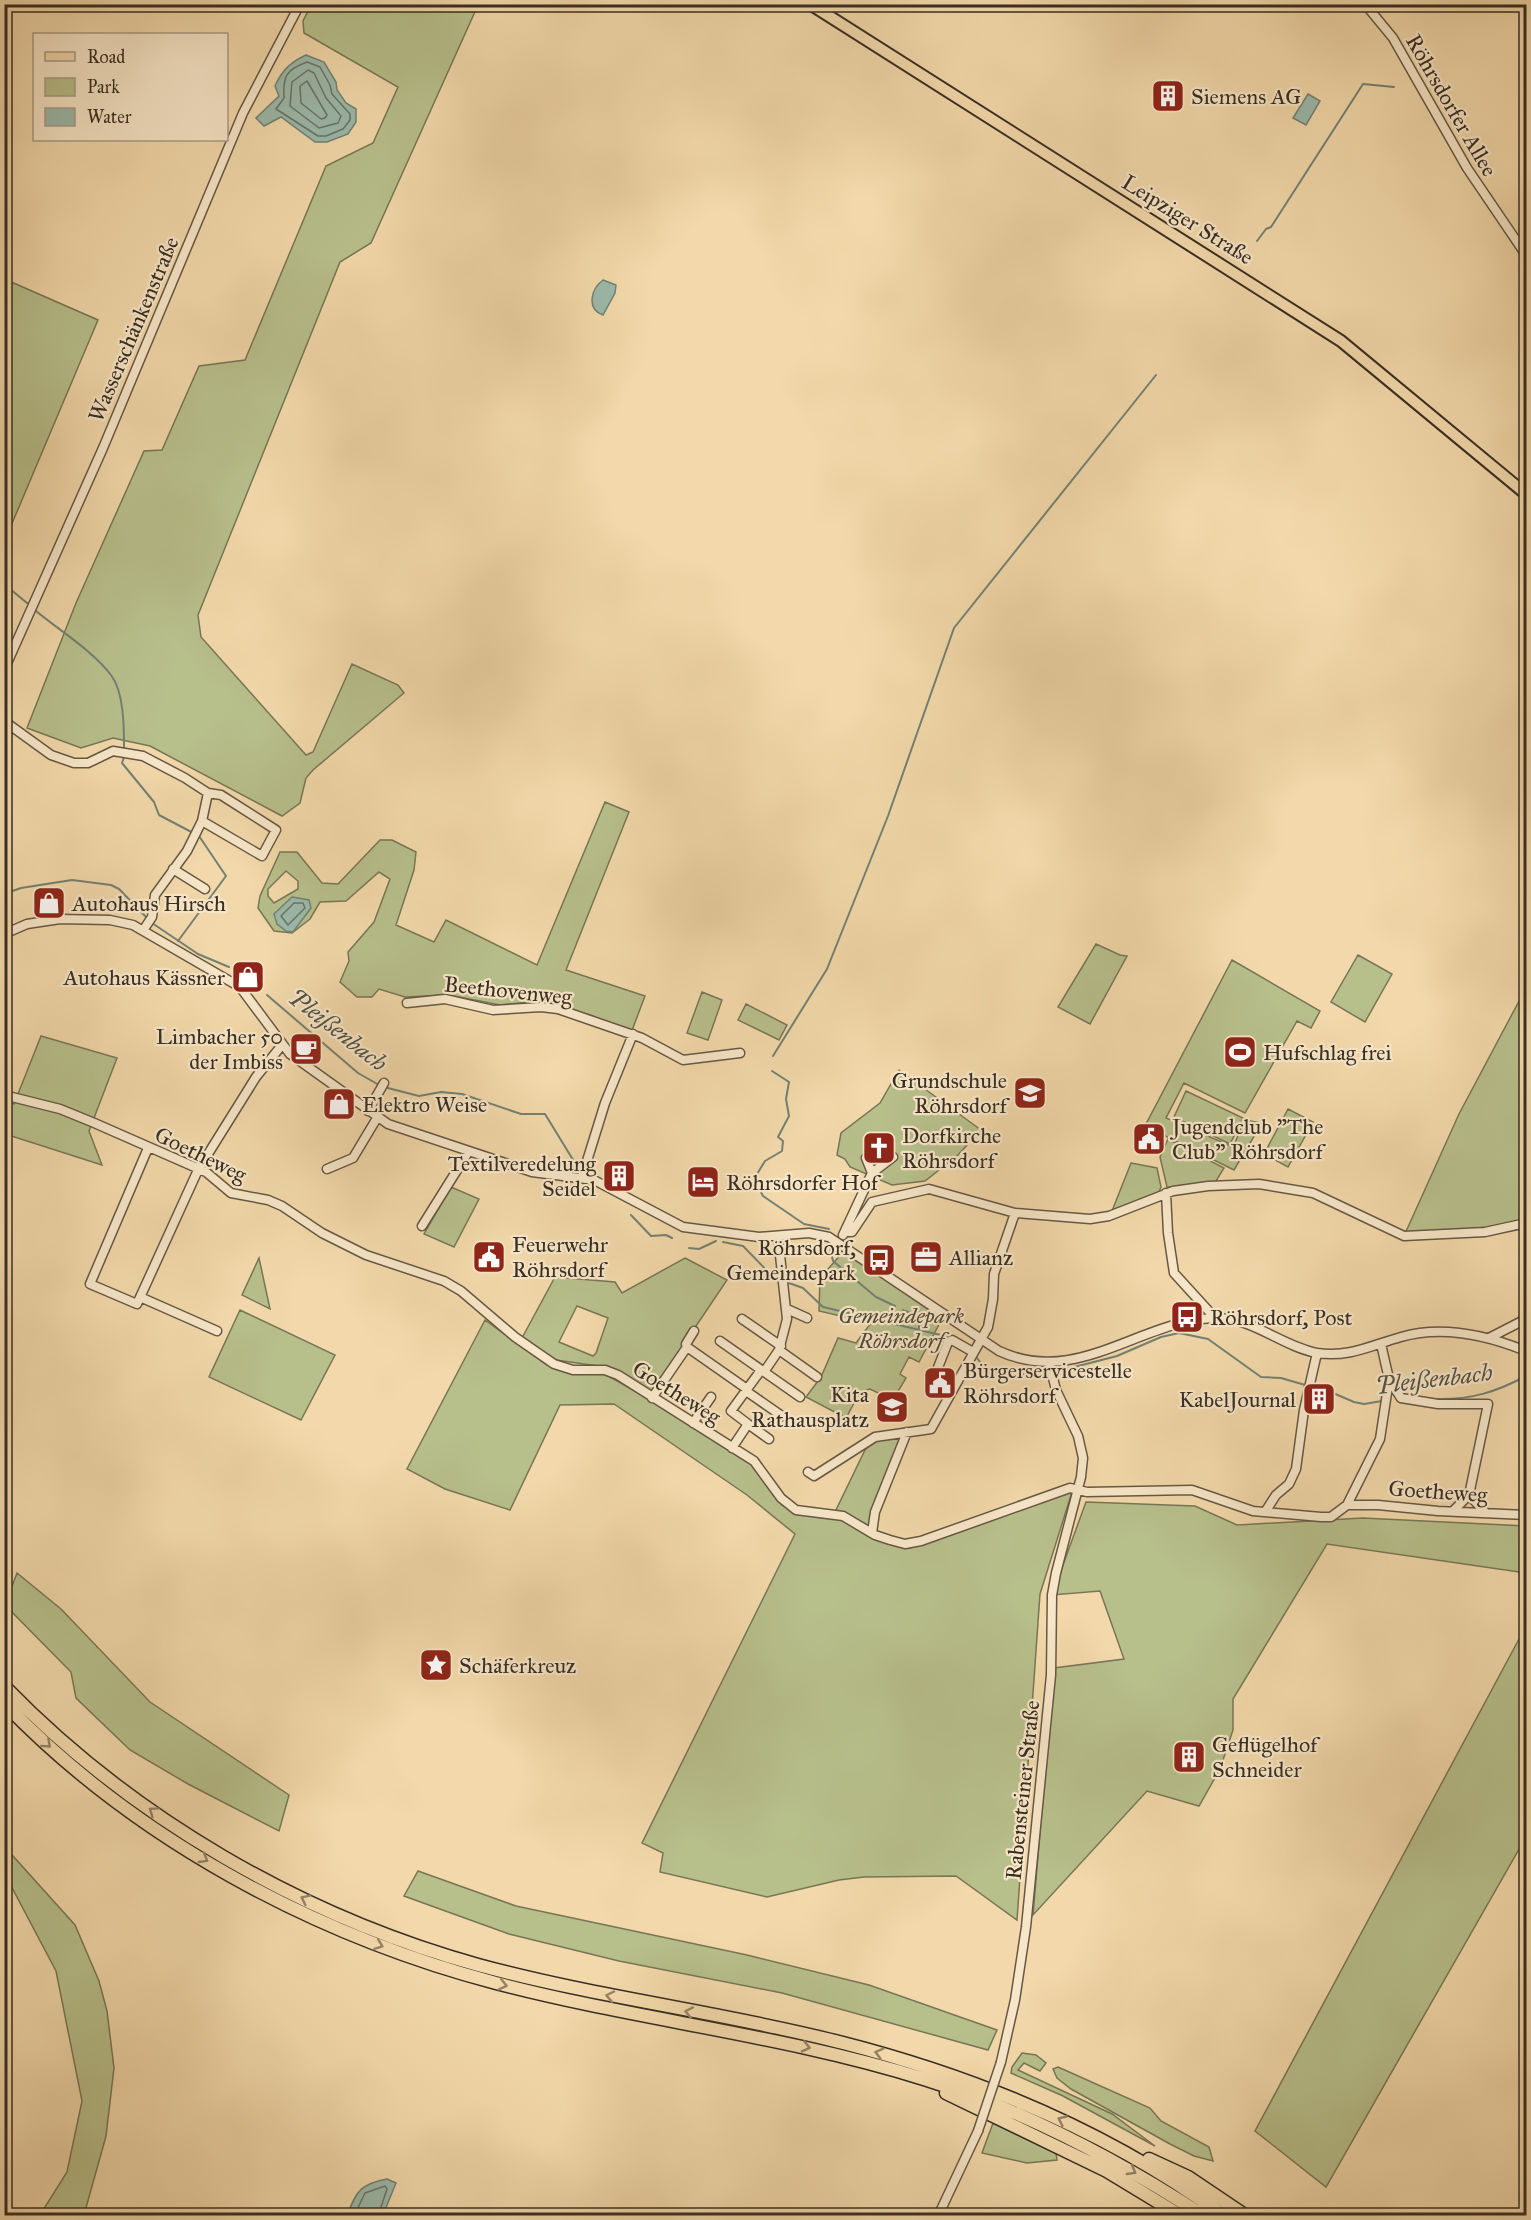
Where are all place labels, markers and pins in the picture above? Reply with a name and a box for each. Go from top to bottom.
building icon: Siemens AG [1150,78,1186,114]
place label: Siemens AG [1191,83,1301,110]
shop icon: Autohaus Hirsch [31,885,67,921]
place label: Autohaus Hirsch [71,890,226,917]
shop icon: Autohaus Kässner [230,959,266,995]
place label: Autohaus Kässner [63,964,226,991]
place label: Limbacher 50 der Imbiss [156,1023,283,1075]
cafe icon: Limbacher 50 der Imbiss [288,1031,324,1067]
sports icon: Hufschlag frei [1222,1034,1258,1070]
place label: Hufschlag frei [1263,1039,1391,1066]
place label: Grundschule Röhrsdorf [892,1067,1011,1119]
school or university icon: Grundschule Röhrsdorf [1012,1075,1048,1111]
shop icon: Elektro Weise [321,1086,357,1122]
place label: Elektro Weise [362,1091,487,1118]
place label: Jugendclub "The Club" Röhrsdorf [1170,1113,1327,1165]
public building icon: Jugendclub "The Club" Röhrsdorf [1131,1121,1167,1157]
place label: Dorfkirche Röhrsdorf [902,1122,1001,1174]
church icon: Dorfkirche Röhrsdorf [861,1130,897,1166]
place label: Textilveredelung Seidel [448,1150,597,1202]
building icon: Textilveredelung Seidel [601,1158,637,1194]
hotel icon: Röhrsdorfer Hof [685,1164,721,1200]
place label: Röhrsdorfer Hof [726,1169,882,1196]
place label: Feuerwehr Röhrsdorf [512,1231,609,1283]
place label: Röhrsdorf, Gemeindepark [726,1234,857,1286]
public building icon: Feuerwehr Röhrsdorf [471,1239,507,1275]
office icon: Allianz [908,1239,944,1275]
bus stop icon: Röhrsdorf, Gemeindepark [861,1242,897,1278]
place label: Allianz [948,1244,1013,1271]
bus stop icon: Röhrsdorf, Post [1169,1299,1205,1335]
place label: Röhrsdorf, Post [1210,1304,1353,1331]
place label: Bürgerservicestelle Röhrsdorf [963,1357,1132,1409]
public building icon: Bürgerservicestelle Röhrsdorf [922,1365,958,1401]
place label: Kita Rathausplatz [751,1381,870,1433]
building icon: KabelJournal [1301,1381,1337,1417]
place label: KabelJournal [1179,1386,1296,1413]
school or university icon: Kita Rathausplatz [874,1389,910,1425]
place icon: Schäferkreuz [418,1647,454,1683]
place label: Schäferkreuz [459,1652,576,1679]
place label: Geflügelhof Schneider [1212,1731,1321,1783]
building icon: Geflügelhof Schneider [1171,1739,1207,1775]

